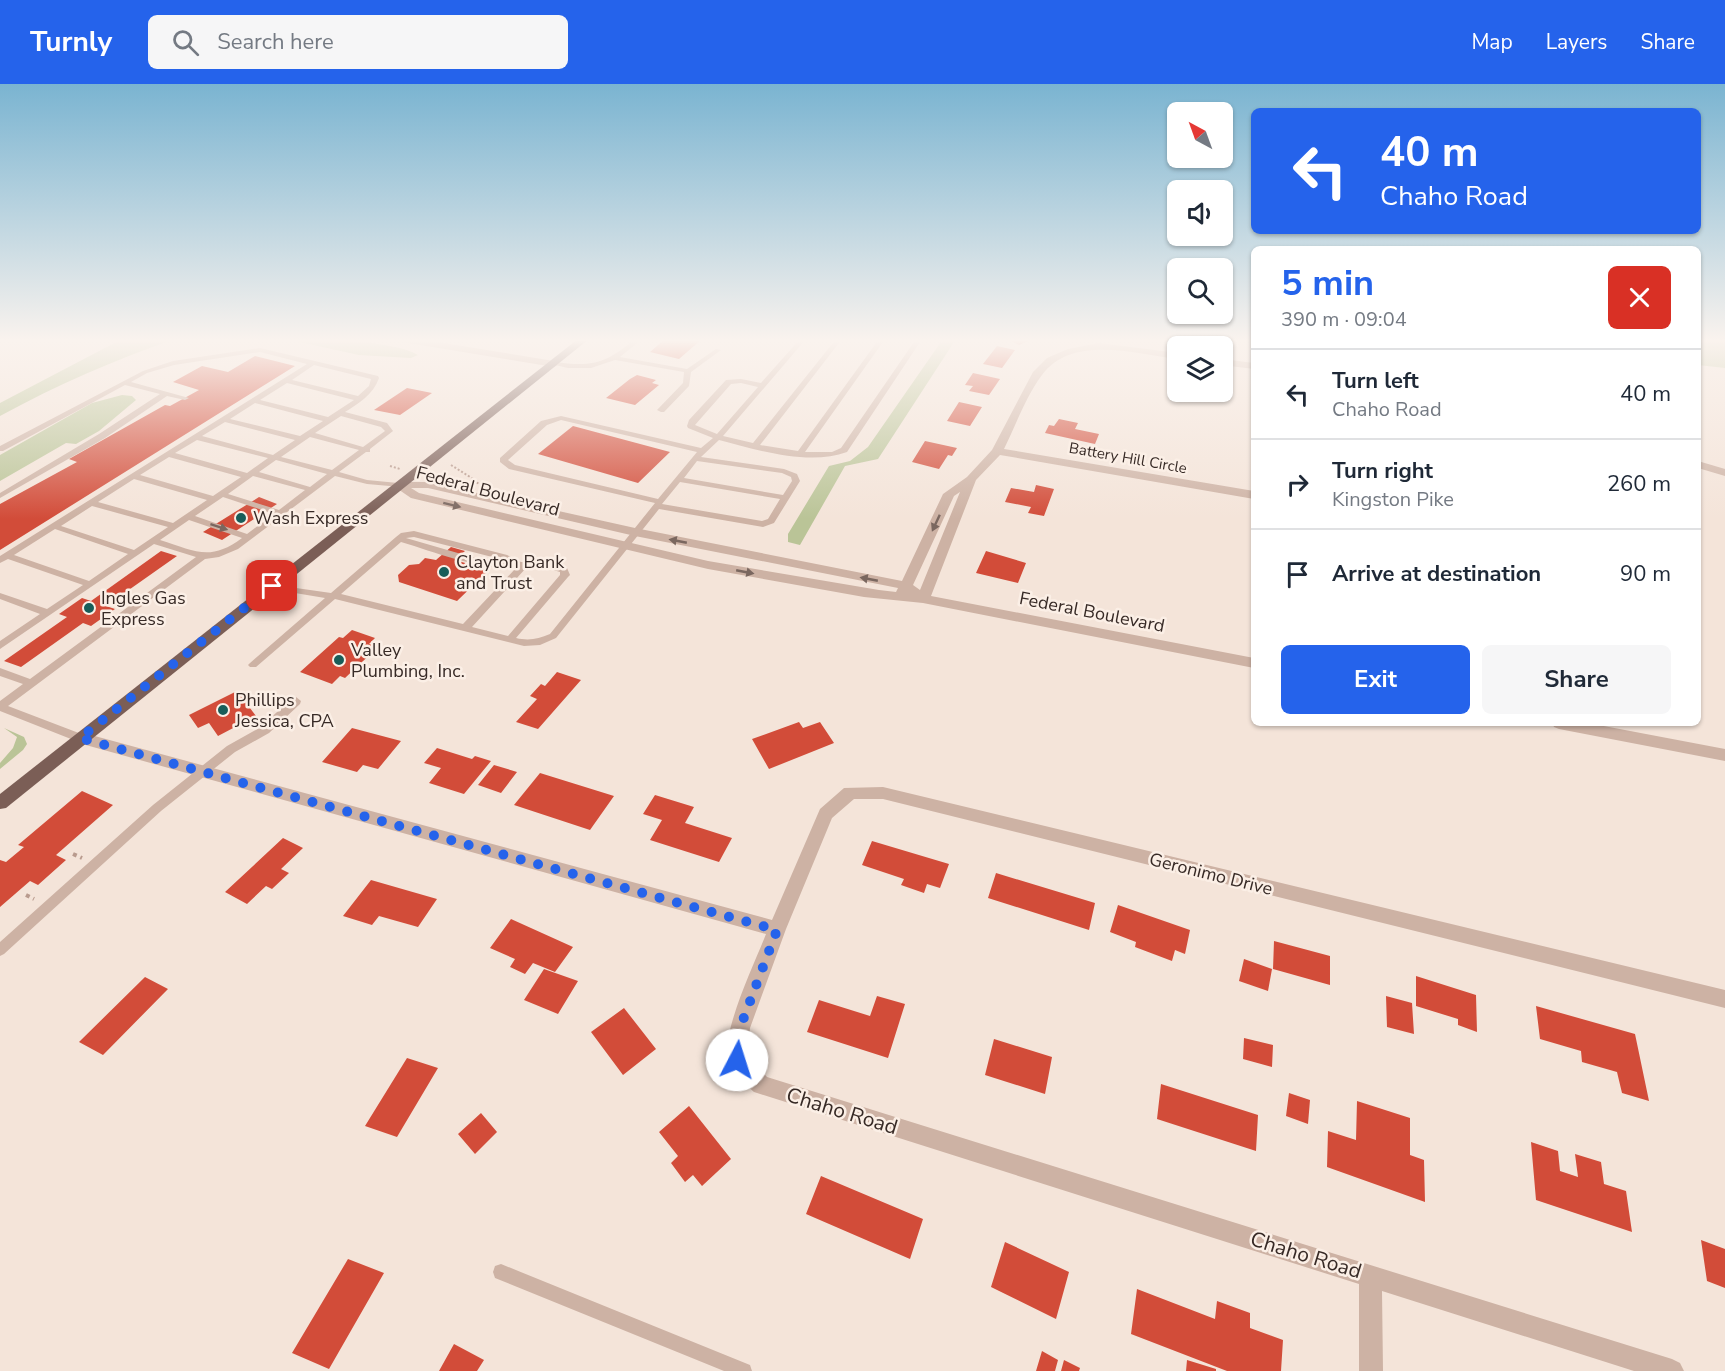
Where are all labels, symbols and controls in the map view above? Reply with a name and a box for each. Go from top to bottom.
search box [148,15,568,69]
text: Turnly [30,23,112,61]
icon: search [169,26,202,59]
text: Search here [217,27,334,57]
text: Map [1471,28,1513,56]
text: Layers [1546,28,1607,56]
text: Share [1640,28,1695,56]
north arrow [1167,102,1233,168]
map controls [1167,102,1233,402]
text: 40 m [1380,124,1479,181]
icon: left [1281,132,1359,210]
text: Chaho Road [1380,178,1528,215]
button: sound [1167,180,1233,246]
button: search [1167,258,1233,324]
text: 5 min [1281,259,1374,308]
button: close [1608,266,1671,329]
text: 390 m · 09:04 [1281,306,1407,333]
button: layers [1167,336,1233,402]
text: Turn left [1332,366,1419,396]
icon: left [1281,378,1314,411]
text: 40 m [1620,379,1671,409]
text: Chaho Road [1332,396,1442,423]
street label: Battery Hill Circle [1067,438,1189,478]
text: Turn right [1332,456,1433,486]
street label: Federal Boulevard [414,460,562,522]
icon: right [1281,468,1314,501]
text: 260 m [1607,469,1671,499]
text: Kingston Pike [1332,486,1454,513]
one-way arrow [443,500,462,510]
place label: Wash Express [253,506,369,530]
marker: Wash Express [234,511,248,525]
one-way arrow [931,514,941,532]
one-way arrow [210,522,228,532]
one-way arrow [668,536,687,545]
place label: Clayton Bank and Trust [456,550,565,595]
icon: arrive [1281,558,1314,591]
text: Arrive at destination [1332,559,1541,589]
text: 90 m [1620,559,1671,589]
pin [246,560,297,611]
marker: Clayton Bank and Trust [437,565,451,579]
one-way arrow [735,568,754,577]
icon: arrive [255,569,288,602]
one-way arrow [860,574,879,583]
place label: Ingles Gas Express [101,586,186,631]
street label: Federal Boulevard [1017,586,1167,638]
marker: Ingles Gas Express [82,601,96,615]
place label: Valley Plumbing, Inc. [350,638,465,683]
button: Exit [1281,645,1470,714]
button: Share [1482,645,1671,714]
marker: Valley Plumbing, Inc. [332,653,346,667]
place label: Phillips Jessica, CPA [234,688,334,733]
marker: Phillips Jessica, CPA [216,703,230,717]
street label: Geronimo Drive [1147,847,1275,901]
position arrow [705,1028,769,1092]
street label: Chaho Road [783,1081,901,1141]
street label: Chaho Road [1247,1225,1365,1285]

